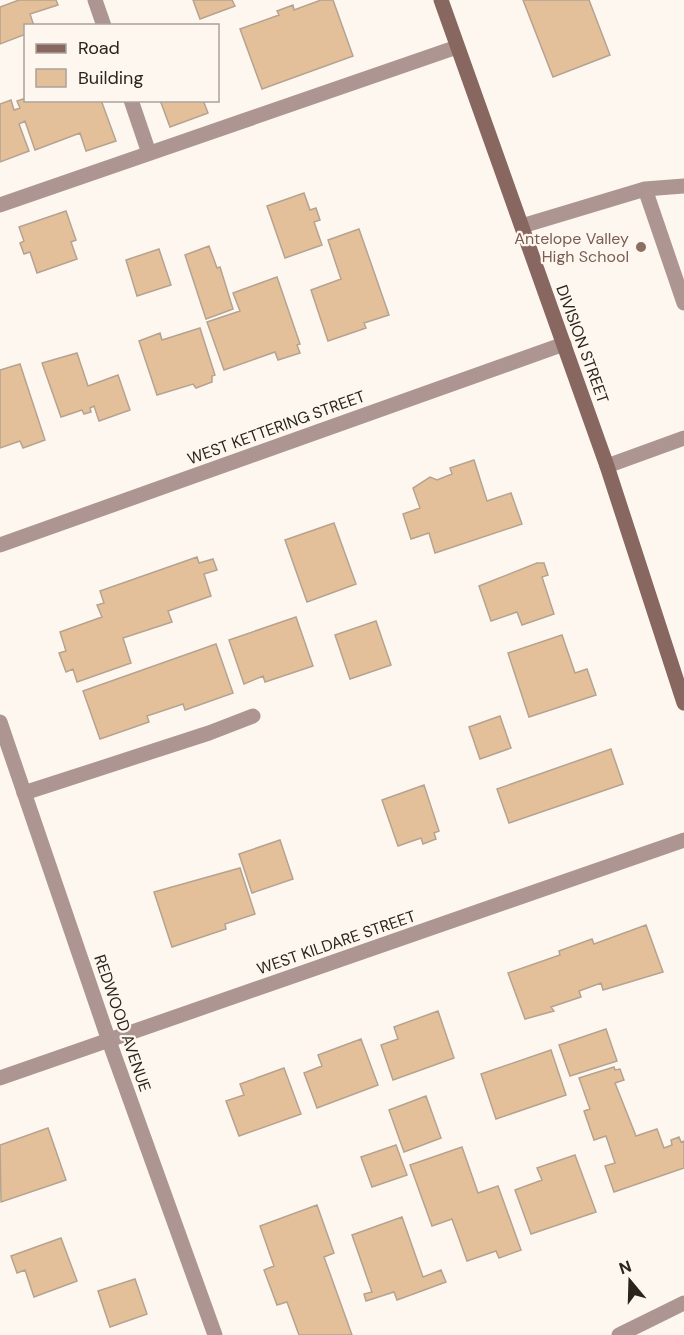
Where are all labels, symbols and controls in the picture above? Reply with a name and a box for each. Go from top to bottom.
legend [24,24,219,102]
text: Road [78,36,120,60]
text: Building [78,66,143,90]
place label: Antelope Valley High School [514,228,629,267]
marker: Antelope Valley High School [634,240,648,254]
street label: DIVISION STREET [551,282,614,406]
street label: WEST KETTERING STREET [185,386,368,469]
street label: WEST KILDARE STREET [254,905,418,979]
street label: REDWOOD AVENUE [89,952,156,1095]
north arrow [600,1251,660,1311]
text: N [616,1255,634,1279]

